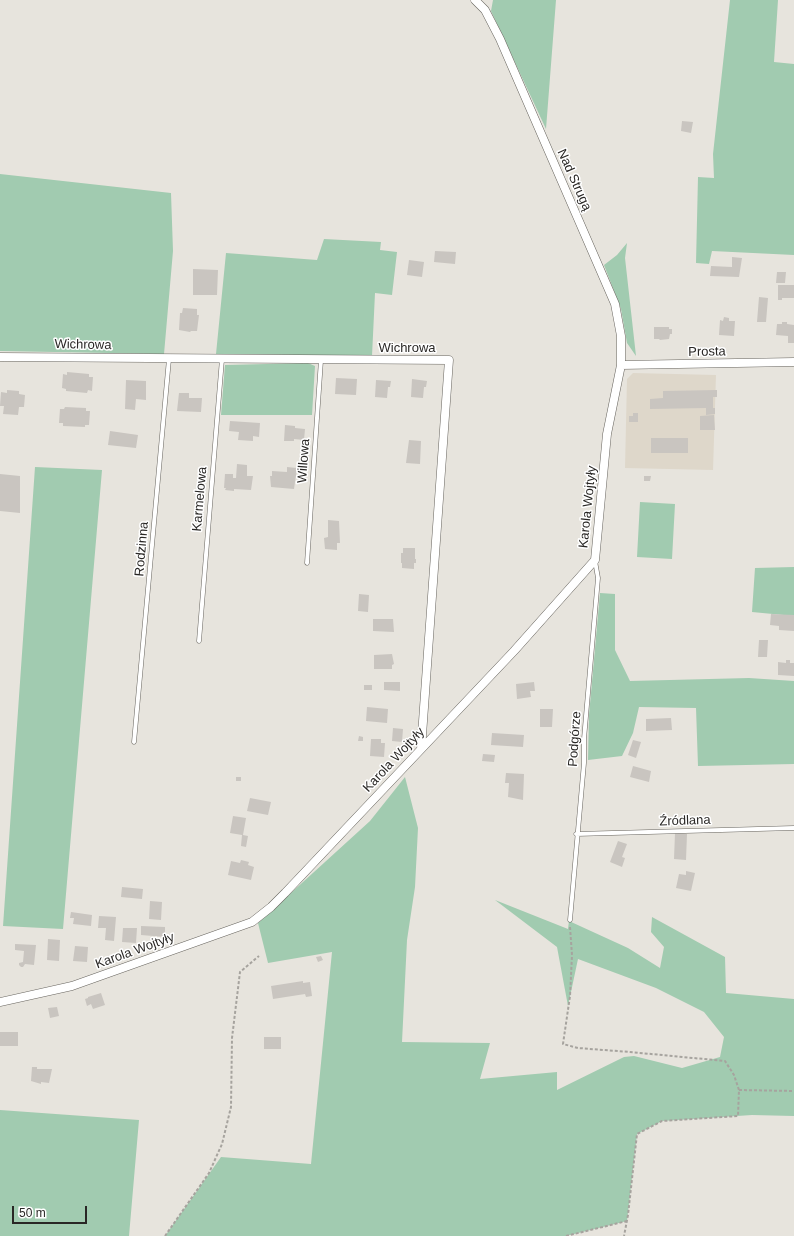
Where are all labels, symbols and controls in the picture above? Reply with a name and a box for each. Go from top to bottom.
street label: Nad Strugą [554,147,594,213]
street label: Wichrowa [54,337,112,353]
street label: Wichrowa [378,340,436,356]
street label: Prosta [688,344,726,360]
street label: Willowa [295,438,313,484]
street label: Karola Wojtyły [576,465,600,549]
street label: Karmelowa [189,466,211,532]
street label: Rodzinna [132,521,152,577]
street label: Podgórze [565,711,585,767]
street label: Karola Wojtyły [360,724,428,796]
street label: Źródlana [659,812,711,830]
street label: Karola Wojtyły [93,930,177,972]
scale bar [14,1198,89,1224]
text: 50 m [19,1206,46,1220]

